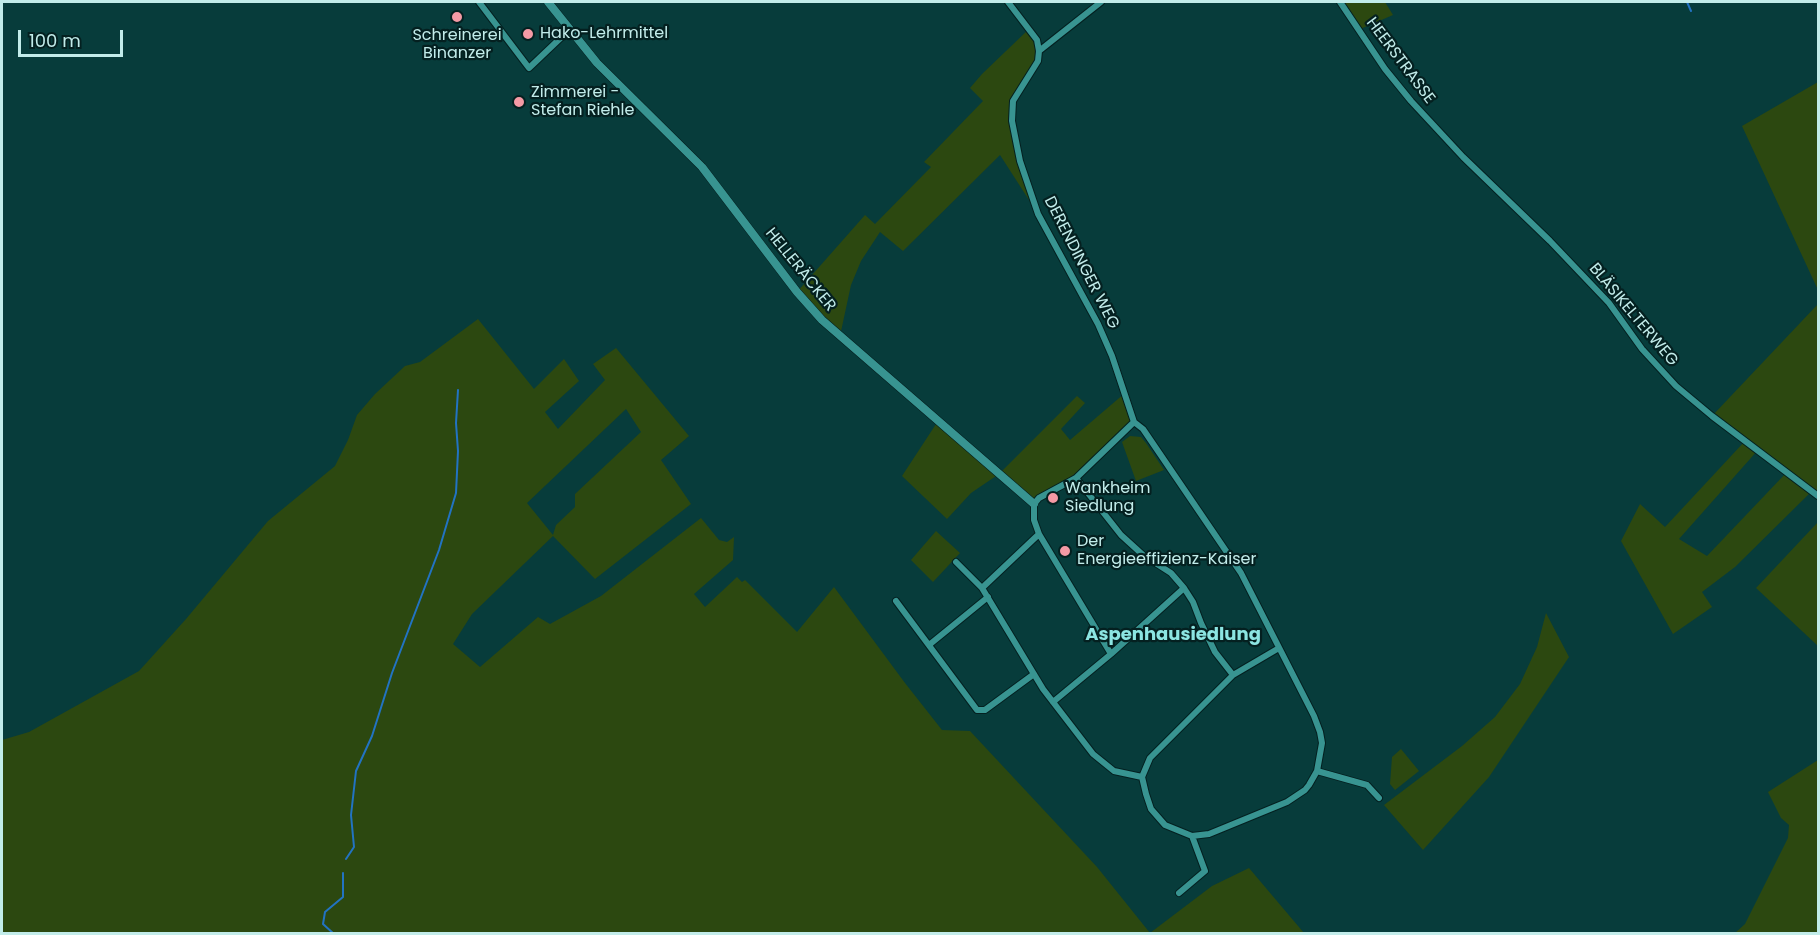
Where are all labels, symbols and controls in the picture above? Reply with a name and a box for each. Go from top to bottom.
marker: Schreinerei Binanzer [450,10,464,24]
street label: HEERSTRASSE [1361,14,1439,108]
scale bar [21,18,126,56]
place label: Hako-Lehrmittel [540,24,668,44]
place label: Schreinerei Binanzer [412,26,502,64]
marker: Hako-Lehrmittel [521,27,535,41]
text: 100 m [29,28,81,53]
place label: Zimmerei - Stefan Riehle [531,83,634,121]
marker: Zimmerei - Stefan Riehle [512,95,526,109]
street label: DERENDINGER WEG [1039,194,1123,332]
street label: HELLERÄCKER [761,224,839,316]
street label: BLÄSIKELTERWEG [1584,260,1682,370]
place label: Wankheim Siedlung [1065,479,1150,517]
marker: Wankheim Siedlung [1046,491,1060,505]
place label: Der Energieeffizienz-Kaiser [1077,532,1256,570]
marker: Der Energieeffizienz-Kaiser [1058,544,1072,558]
district label: Aspenhausiedlung [1085,624,1261,646]

